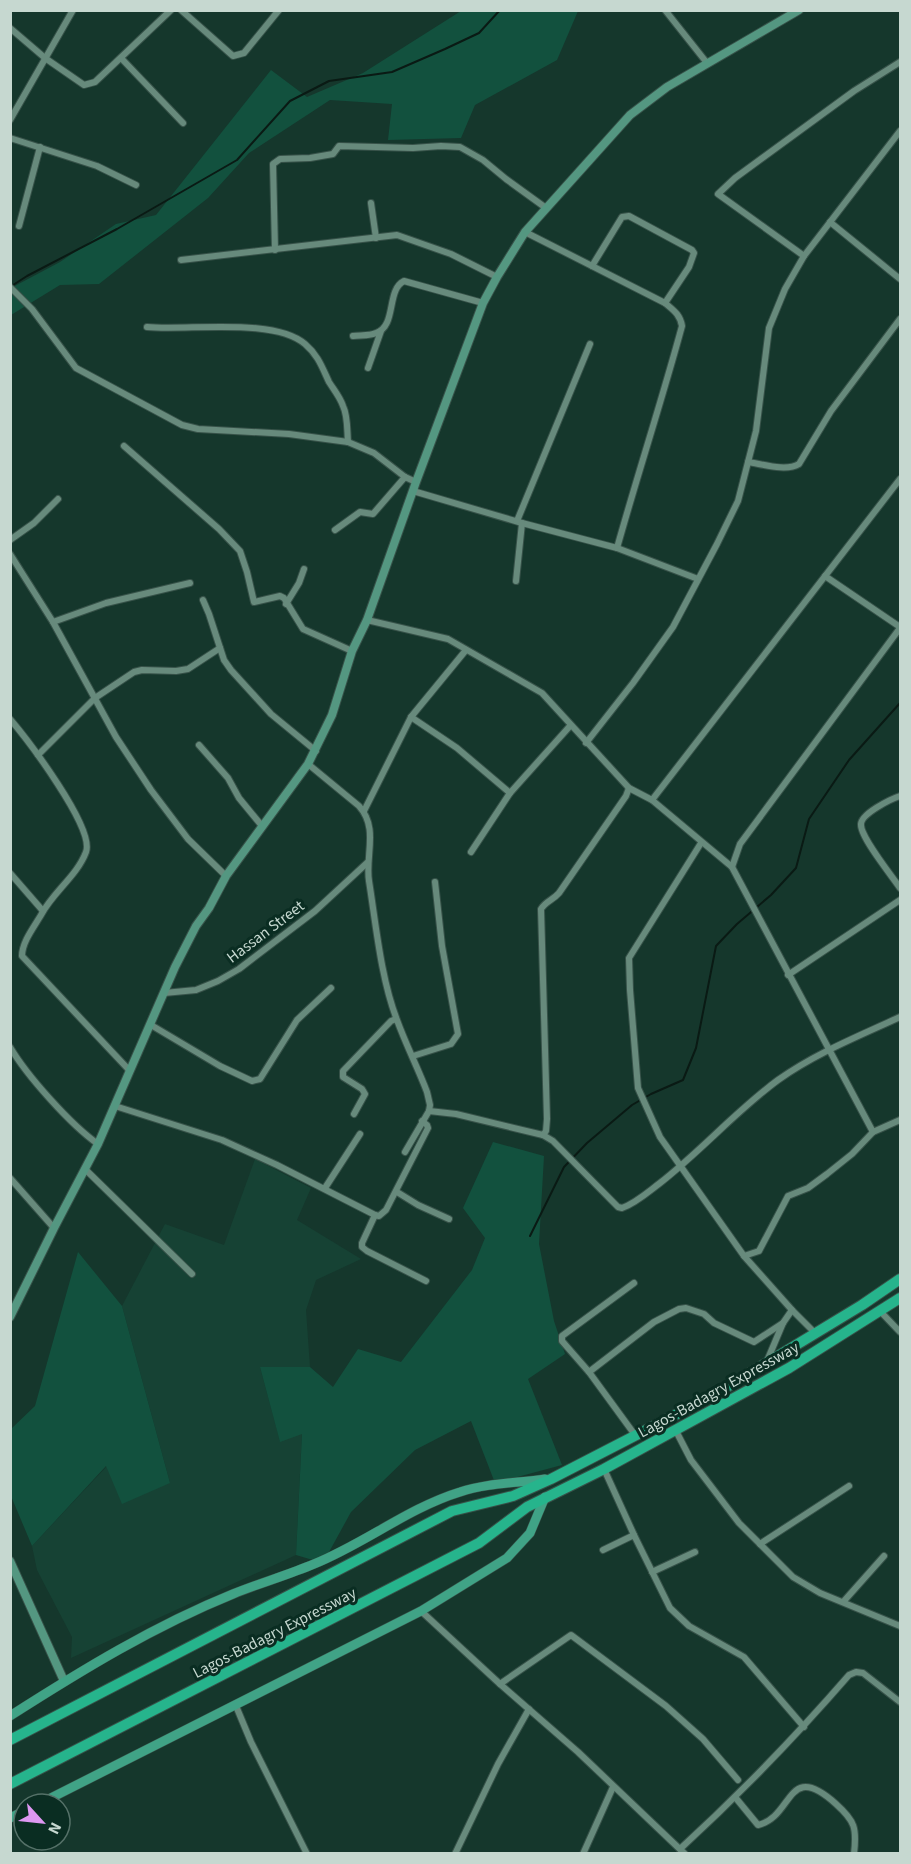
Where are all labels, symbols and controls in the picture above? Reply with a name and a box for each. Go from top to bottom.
street label: Hassan Street [222,895,309,968]
street label: Lagos-Badagry Expressway [634,1336,803,1443]
street label: Lagos-Badagry Expressway [189,1582,360,1684]
north arrow [12,1792,72,1852]
text: N [42,1819,67,1838]

